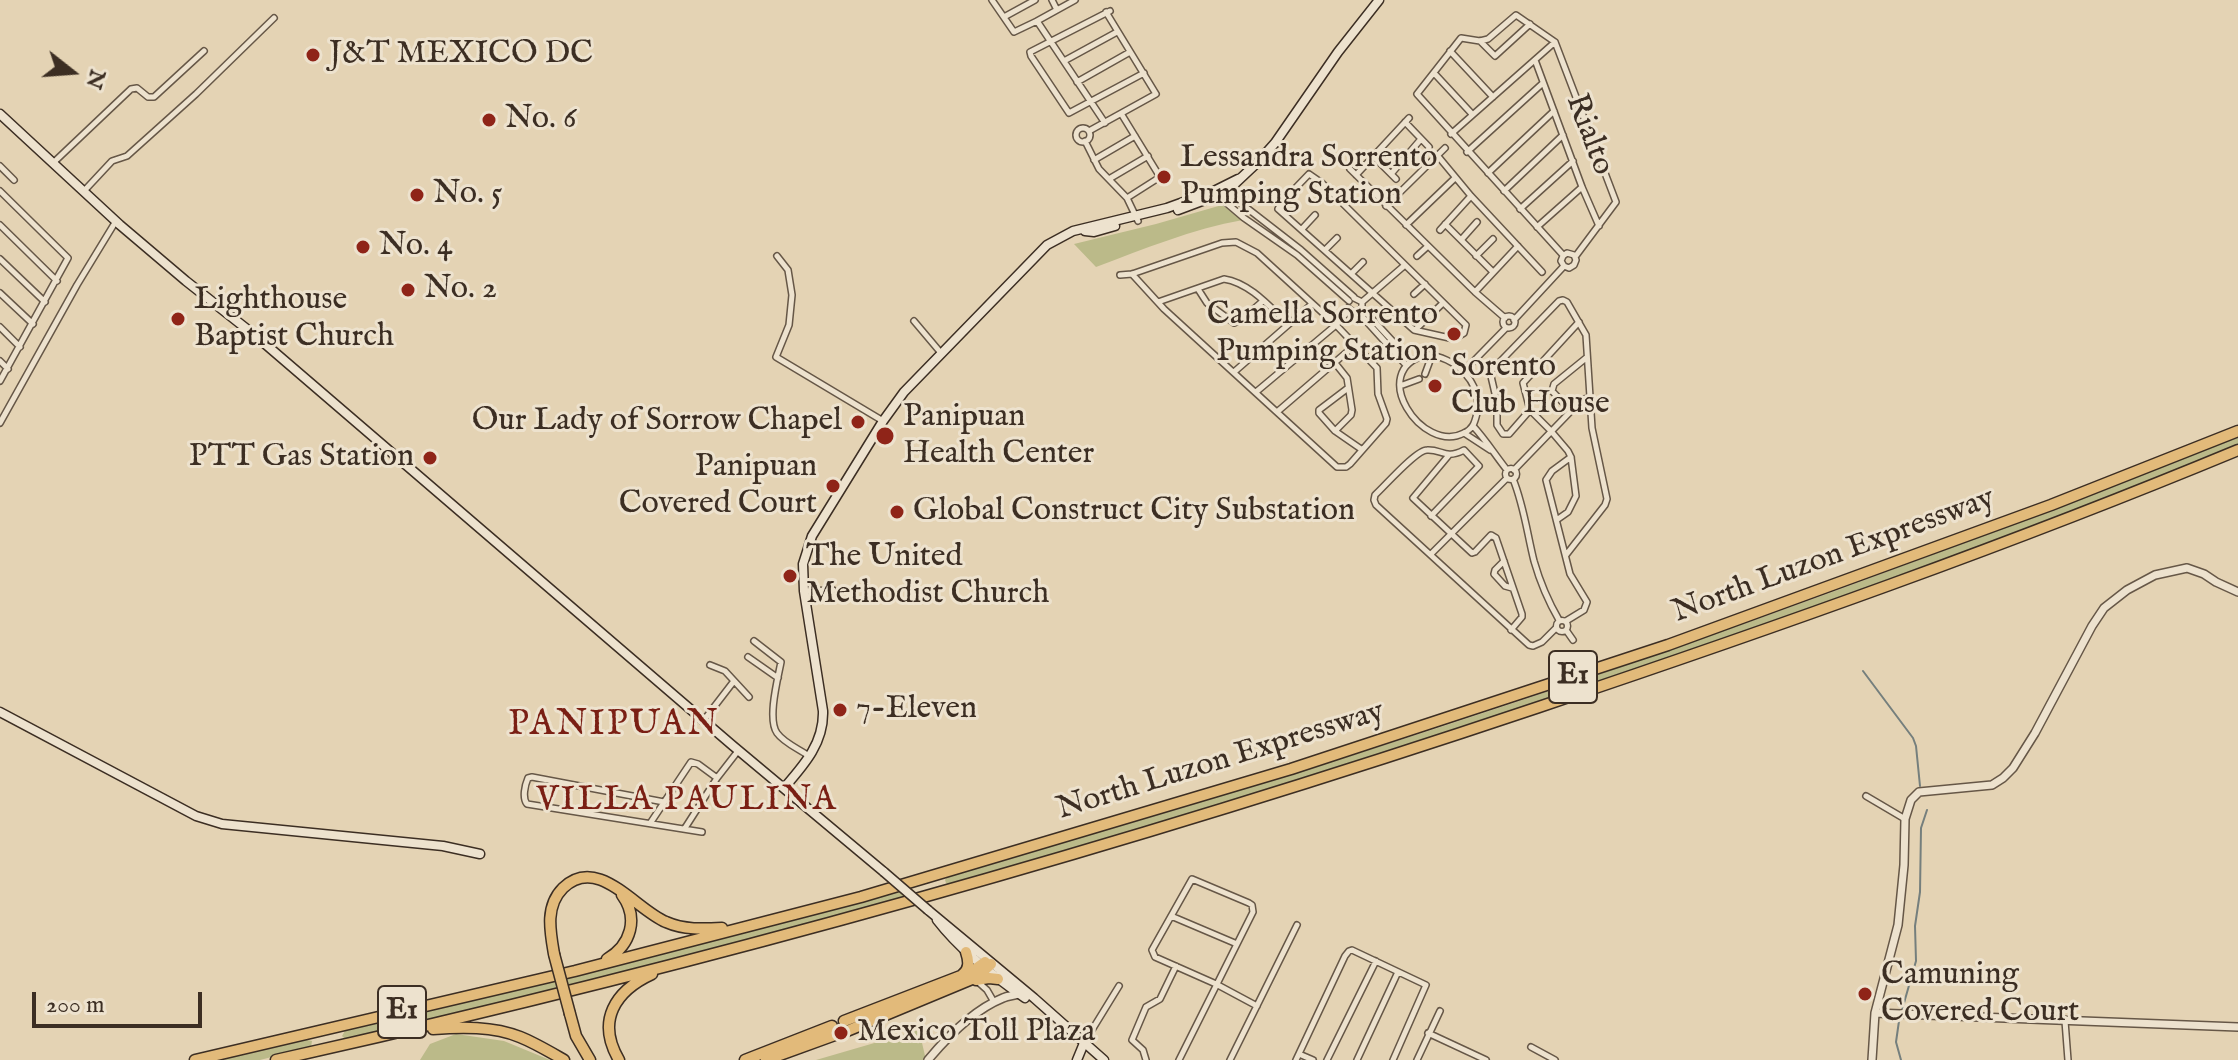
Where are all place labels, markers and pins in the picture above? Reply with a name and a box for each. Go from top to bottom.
place label: J&T MEXICO DC [329,36,593,74]
marker: J&T MEXICO DC [304,46,322,64]
place label: No. 6 [505,101,576,139]
marker: No. 6 [480,111,498,129]
place label: Lessandra Sorrento Pumping Station [1180,140,1438,215]
marker: Lessandra Sorrento Pumping Station [1155,168,1173,186]
place label: No. 5 [433,176,502,214]
marker: No. 5 [408,186,426,204]
place label: No. 4 [379,228,453,266]
marker: No. 4 [354,238,372,256]
place label: No. 2 [424,271,497,309]
marker: No. 2 [399,281,417,299]
place label: Lighthouse Baptist Church [194,282,394,357]
place label: Camella Sorrento Pumping Station [1207,297,1438,372]
marker: Lighthouse Baptist Church [169,310,187,328]
marker: Camella Sorrento Pumping Station [1445,325,1463,343]
place label: Sorento Club House [1451,349,1610,424]
marker: Sorento Club House [1426,377,1444,395]
place label: Panipuan Health Center [903,399,1094,474]
place label: Our Lady of Sorrow Chapel [472,403,842,441]
marker: Our Lady of Sorrow Chapel [849,413,867,431]
marker: Panipuan Health Center [874,425,896,447]
place label: PTT Gas Station [189,439,414,477]
marker: PTT Gas Station [421,449,439,467]
place label: Panipuan Covered Court [619,449,817,524]
marker: Panipuan Covered Court [824,477,842,495]
place label: Global Construct City Substation [913,493,1355,531]
marker: Global Construct City Substation [888,503,906,521]
place label: The United Methodist Church [806,539,1049,614]
marker: The United Methodist Church [781,567,799,585]
place label: 7-Eleven [856,691,977,729]
marker: 7-Eleven [831,701,849,719]
place label: Camuning Covered Court [1881,957,2079,1032]
marker: Camuning Covered Court [1856,985,1874,1003]
place label: Mexico Toll Plaza [857,1014,1095,1052]
marker: Mexico Toll Plaza [832,1024,850,1042]

